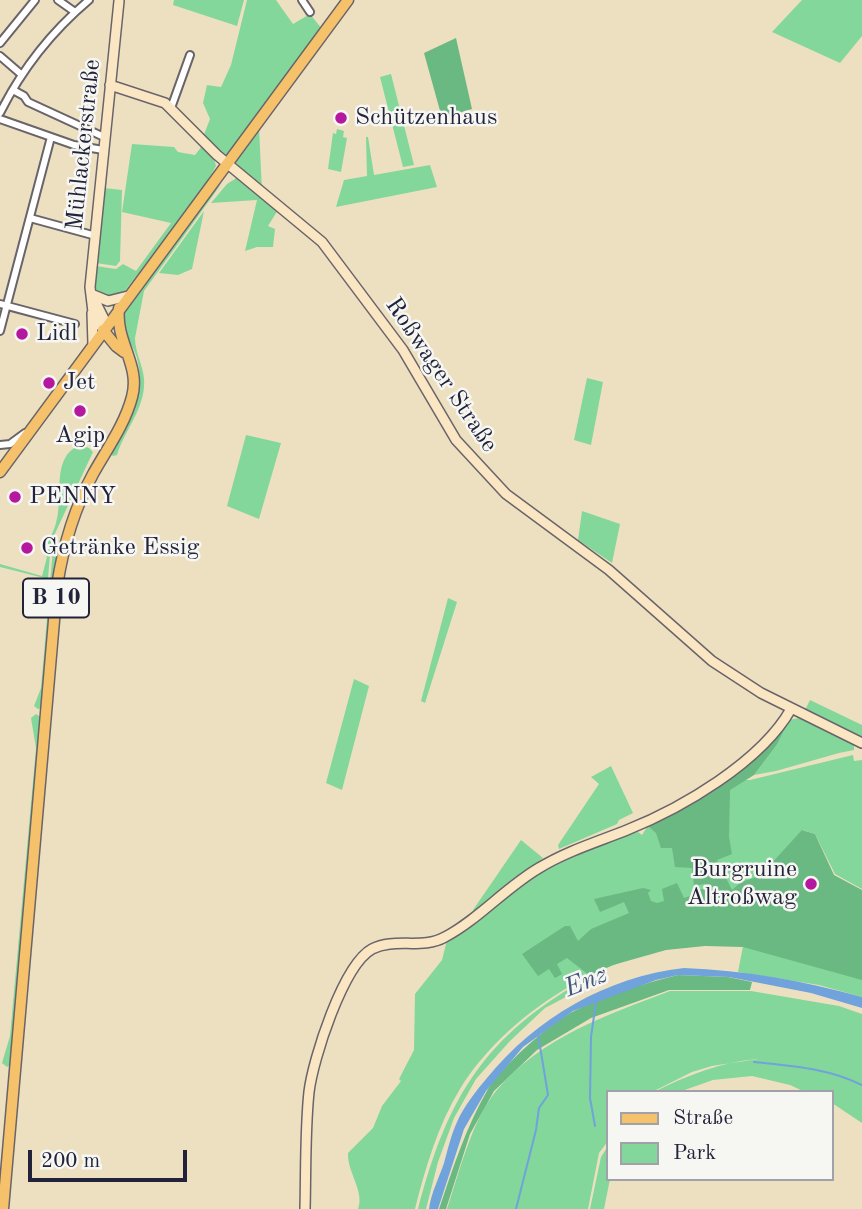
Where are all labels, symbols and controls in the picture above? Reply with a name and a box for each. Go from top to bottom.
street label: Mühlackerstraße [61,58,107,232]
place label: Schützenhaus [355,104,497,132]
marker: Schützenhaus [333,110,349,126]
street label: Roßwager Straße [379,292,503,458]
place label: Lidl [36,320,78,348]
marker: Lidl [14,326,30,342]
place label: Jet [63,369,95,397]
marker: Jet [41,375,57,391]
marker: Agip [72,403,88,419]
place label: Agip [55,422,105,450]
place label: PENNY [29,483,116,511]
marker: PENNY [7,489,23,505]
place label: Getränke Essig [41,534,199,562]
marker: Getränke Essig [19,540,35,556]
road number: B 10 [23,578,89,618]
place label: Burgruine Altroßwag [687,856,797,912]
marker: Burgruine Altroßwag [803,876,819,892]
water label: Enz [560,959,612,1005]
legend [606,1090,834,1181]
text: Straße [673,1108,733,1129]
scale bar [32,1136,191,1180]
text: Park [673,1143,716,1164]
text: 200 m [41,1151,100,1172]

